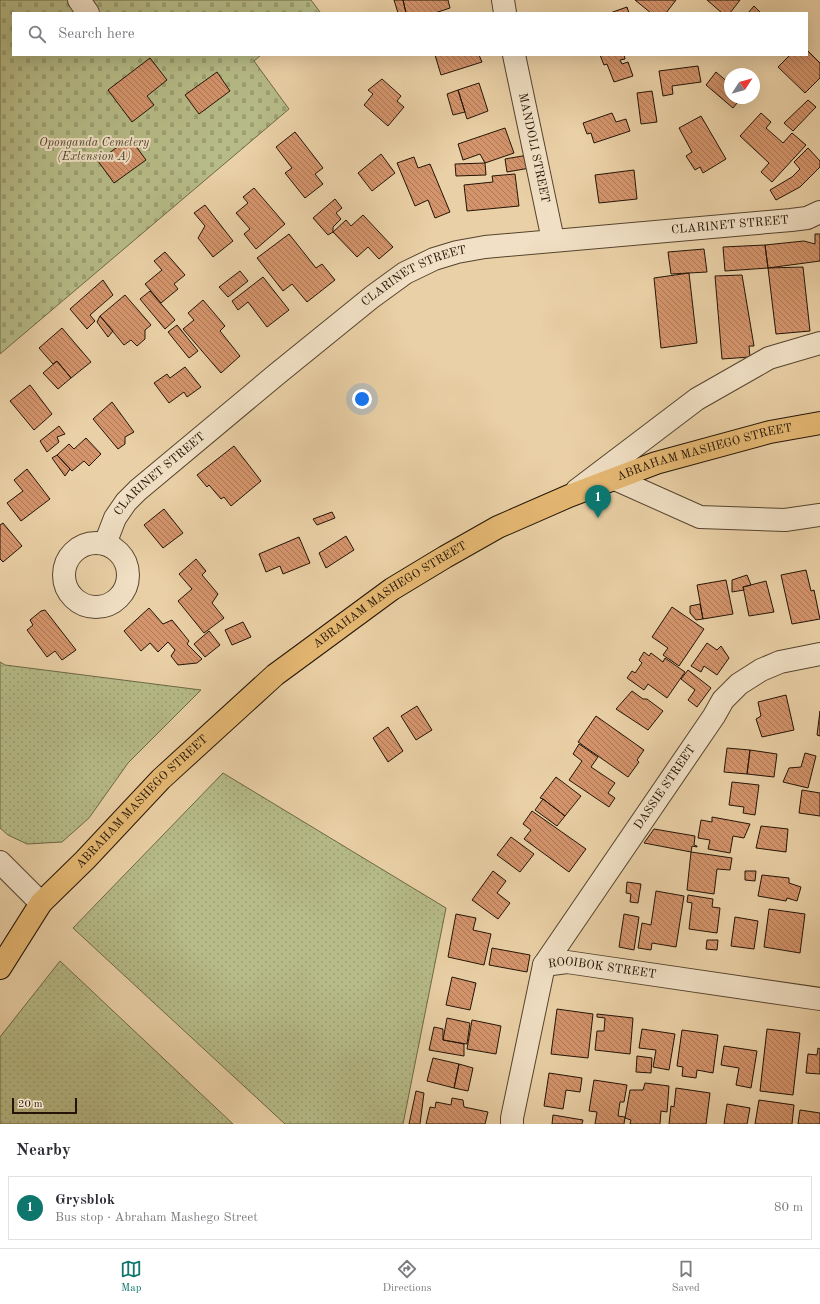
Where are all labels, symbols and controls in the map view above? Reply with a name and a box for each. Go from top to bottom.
search box [12,12,808,56]
icon: search [26,23,48,45]
text: Search here [58,27,135,42]
north arrow [724,68,760,104]
street label: MANDOLI STREET [516,92,551,204]
park label: Oponganda Cemetery (Extension A) [39,137,150,163]
street label: CLARINET STREET [671,214,789,237]
street label: CLARINET STREET [359,244,467,309]
your location [352,389,372,409]
street label: ABRAHAM MASHEGO STREET [615,422,793,483]
street label: CLARINET STREET [112,430,208,518]
pin: 1 [585,485,611,518]
street label: ABRAHAM MASHEGO STREET [311,540,469,651]
street label: ABRAHAM MASHEGO STREET [74,733,210,871]
street label: DASSIE STREET [632,743,698,832]
street label: ROOIBOK STREET [547,956,657,981]
scale bar [12,1096,77,1115]
text: 20 m [18,1099,43,1110]
text: Nearby [16,1142,71,1159]
text: Grysblok [55,1193,115,1208]
text: 1 [26,1201,34,1214]
text: 80 m [774,1201,803,1214]
text: Bus stop · Abraham Mashego Street [55,1211,258,1224]
tab: Map [120,1258,142,1296]
tab: Directions [383,1258,431,1296]
tab: Saved [672,1258,700,1296]

